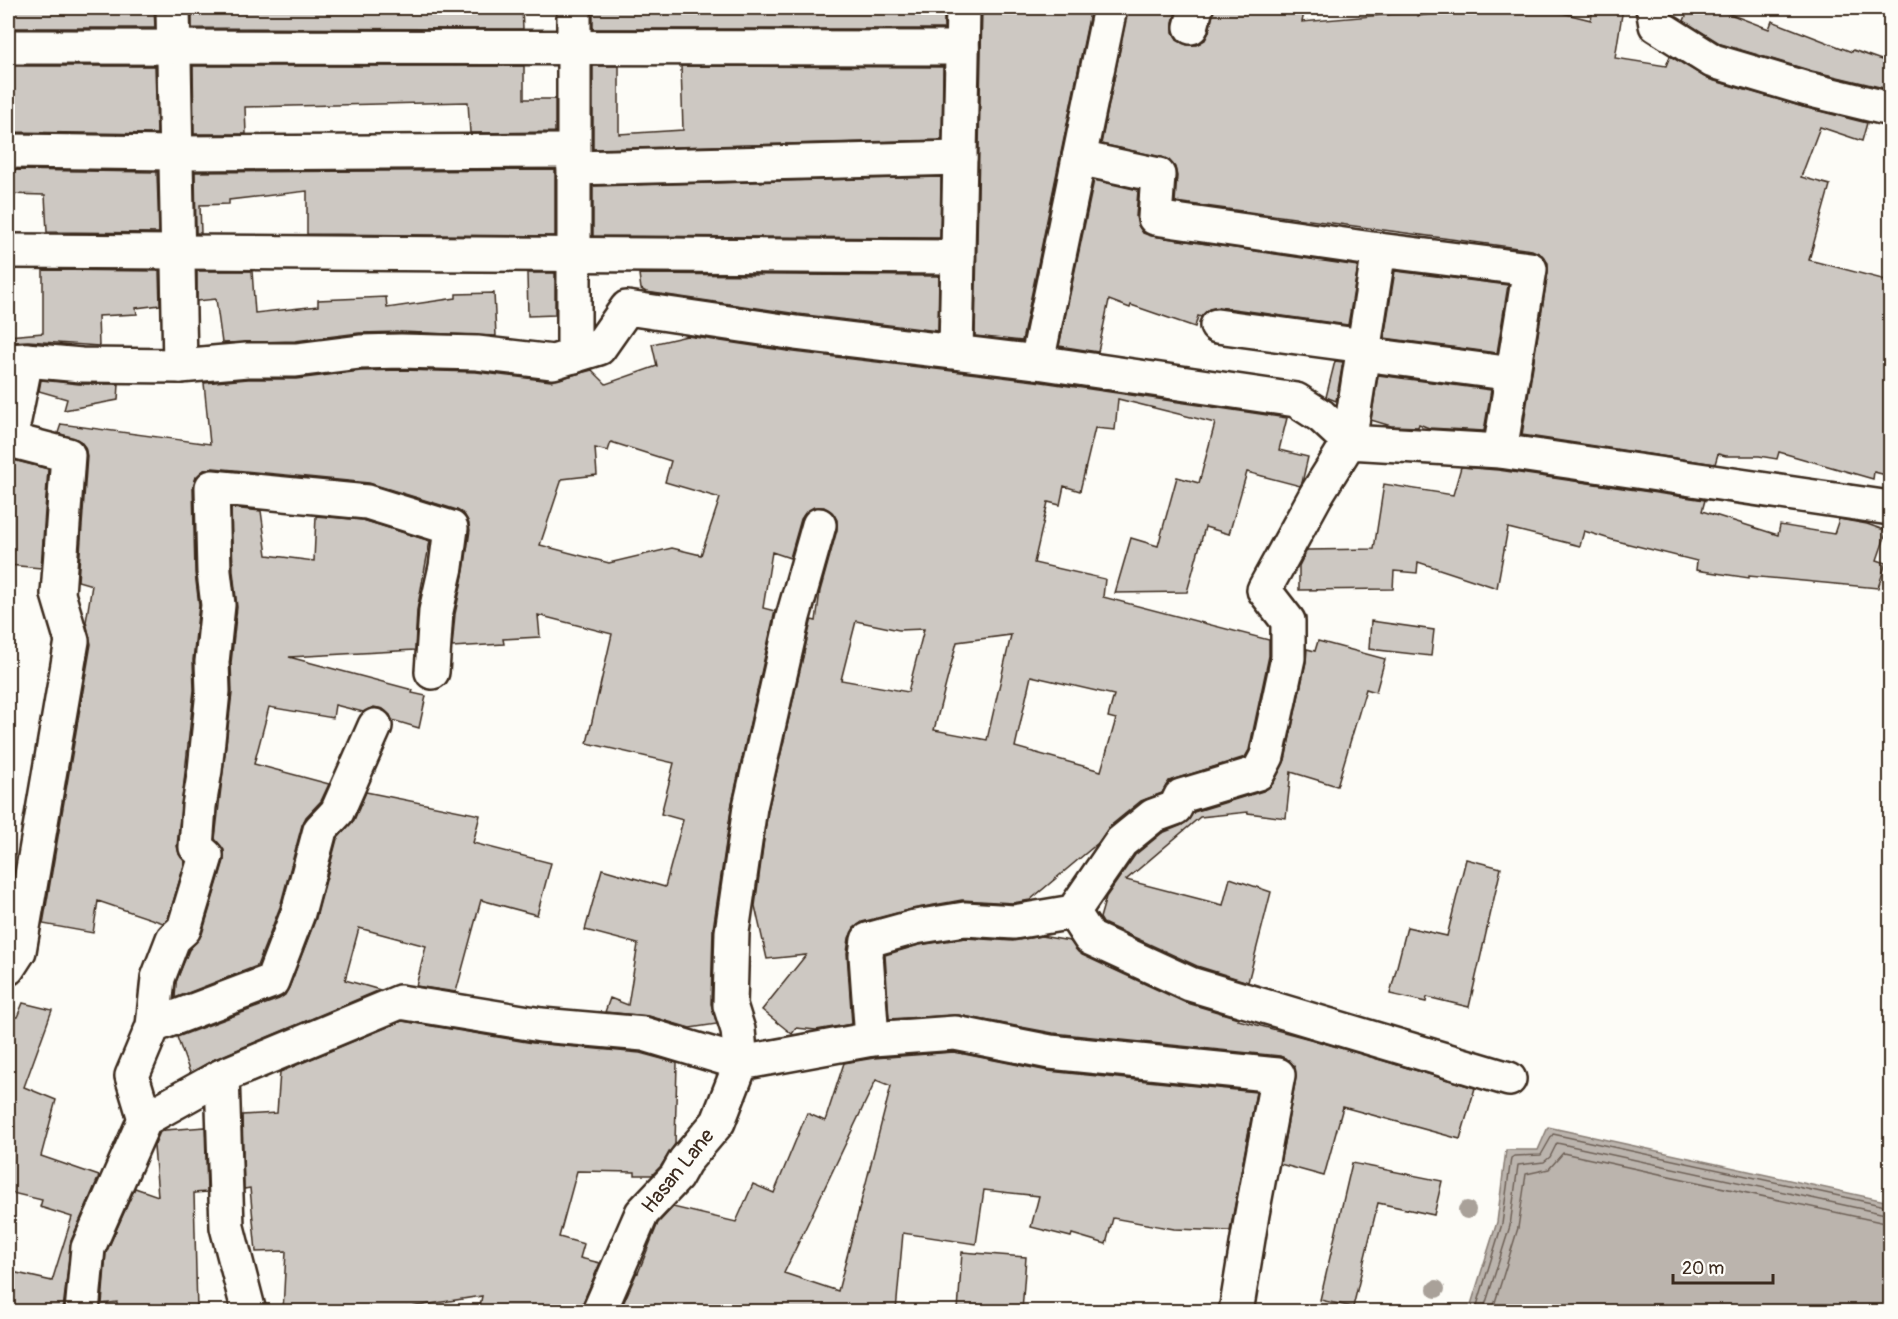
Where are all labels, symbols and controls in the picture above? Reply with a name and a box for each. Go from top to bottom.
street label: Hasan Lane [636,1123,721,1219]
scale bar [1673,1247,1774,1285]
text: 20 m [1682,1257,1724,1280]

